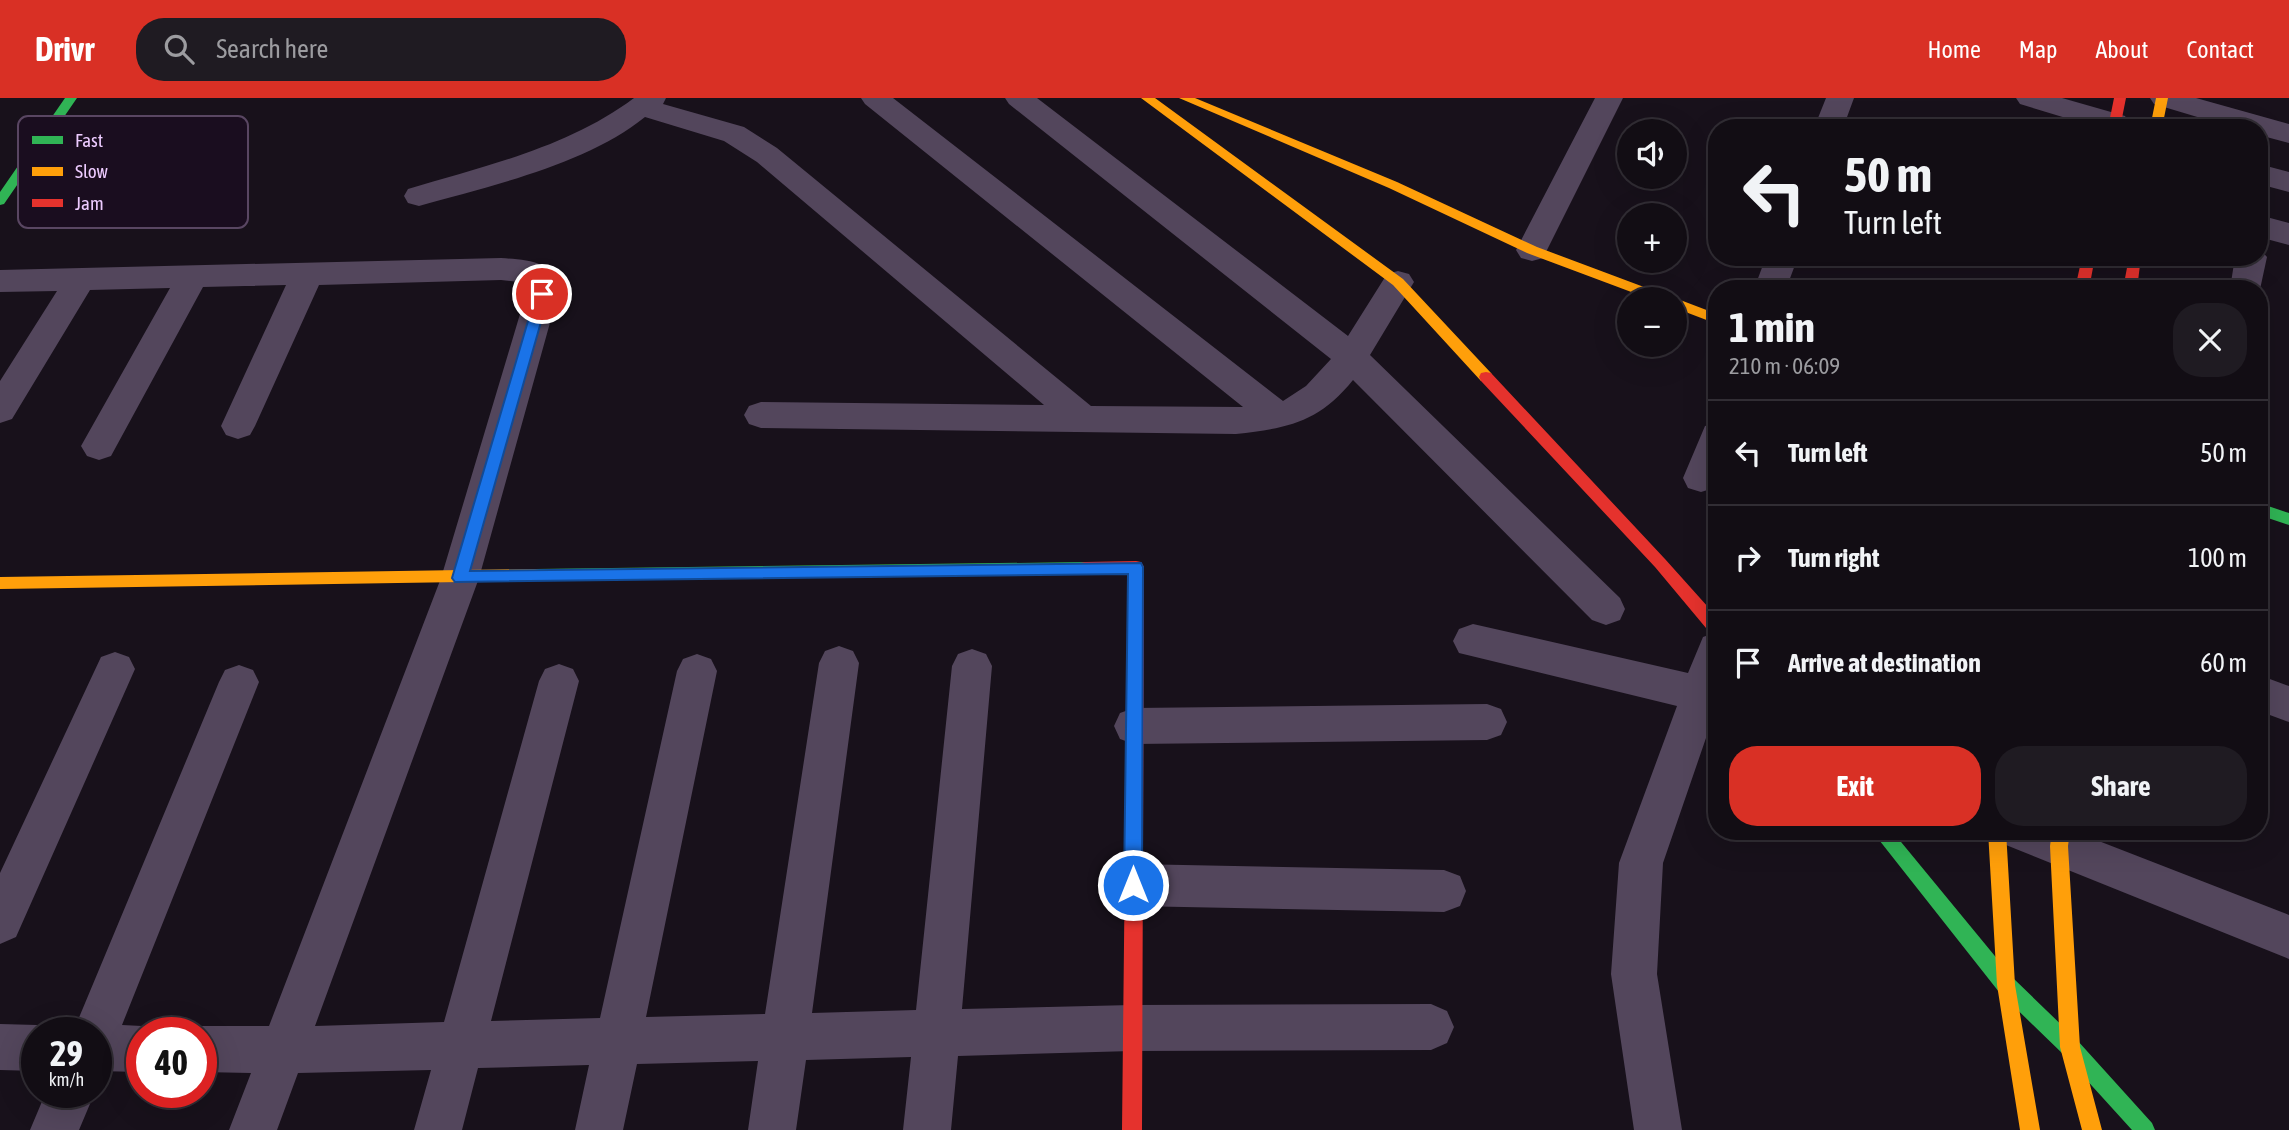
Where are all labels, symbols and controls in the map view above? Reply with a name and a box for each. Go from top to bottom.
search box [136,18,626,81]
text: Drivr [35,30,94,68]
icon: search [160,30,198,68]
text: Search here [216,34,328,64]
text: Home [1927,36,1981,63]
text: Map [2019,36,2057,63]
text: About [2095,36,2148,63]
text: Contact [2186,36,2254,63]
legend [18,116,248,228]
map controls [1617,119,1687,357]
button: sound [1617,119,1687,189]
text: Fast [75,129,103,151]
text: 50 m [1844,146,1932,202]
icon: left [1729,147,1820,238]
text: Slow [75,160,109,182]
text: Jam [75,192,104,214]
button: + [1617,203,1687,273]
text: Turn left [1844,204,1942,241]
pin [512,264,572,324]
icon: arrive [523,275,561,313]
button: − [1617,287,1687,357]
text: 1 min [1729,303,1815,351]
button: close [2173,303,2247,377]
text: 210 m · 06:09 [1729,353,1840,379]
icon: left [1729,434,1767,472]
text: Turn left [1788,438,1868,468]
text: 50 m [2200,438,2247,468]
icon: right [1729,539,1767,577]
text: Turn right [1788,543,1879,573]
text: 100 m [2188,543,2247,573]
icon: arrive [1729,644,1767,682]
text: Arrive at destination [1788,648,1981,678]
text: 60 m [2200,648,2247,678]
button: Exit [1729,746,1981,826]
button: Share [1995,746,2247,826]
position arrow [1096,848,1170,922]
speed limit sign: 40 [126,1017,217,1108]
text: 29 [50,1033,83,1073]
text: km/h [49,1069,84,1090]

